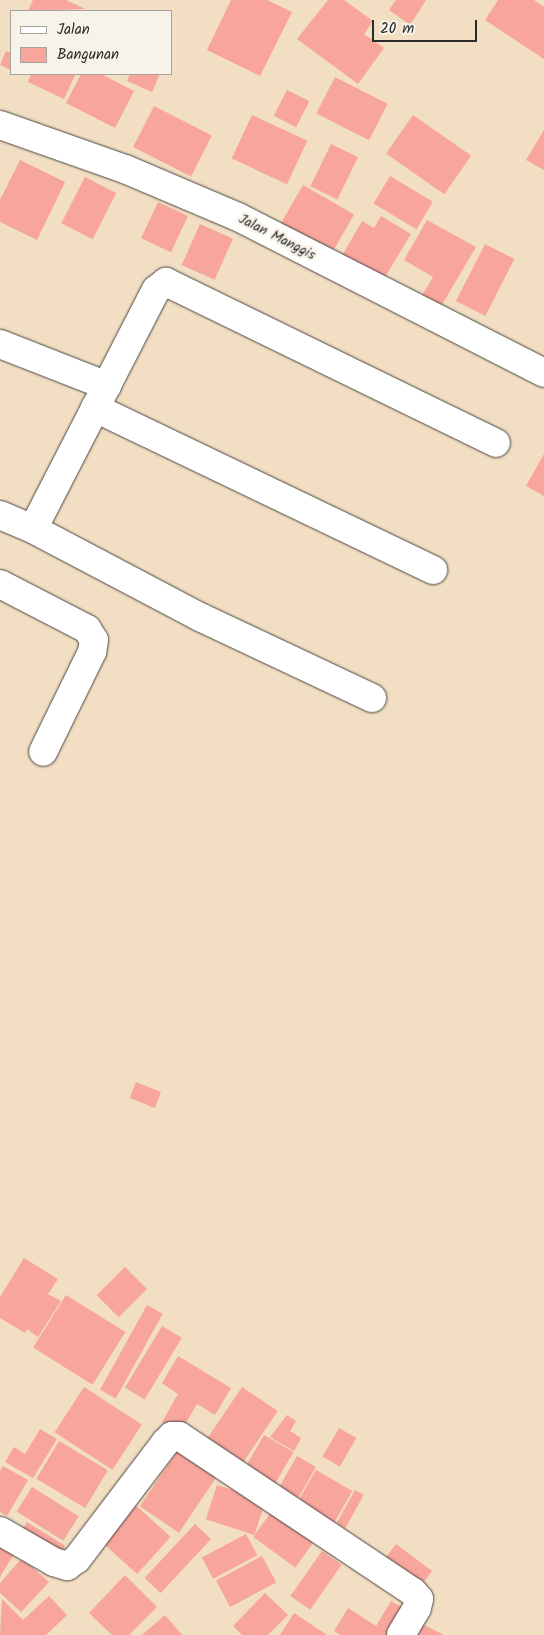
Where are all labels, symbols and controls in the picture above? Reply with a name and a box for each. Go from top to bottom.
legend [10,10,172,75]
scale bar [374,10,479,42]
text: 20 m [380,17,414,41]
text: Jalan [57,18,90,42]
text: Bangunan [57,43,119,67]
street label: Jalan Manggis [236,210,318,264]

